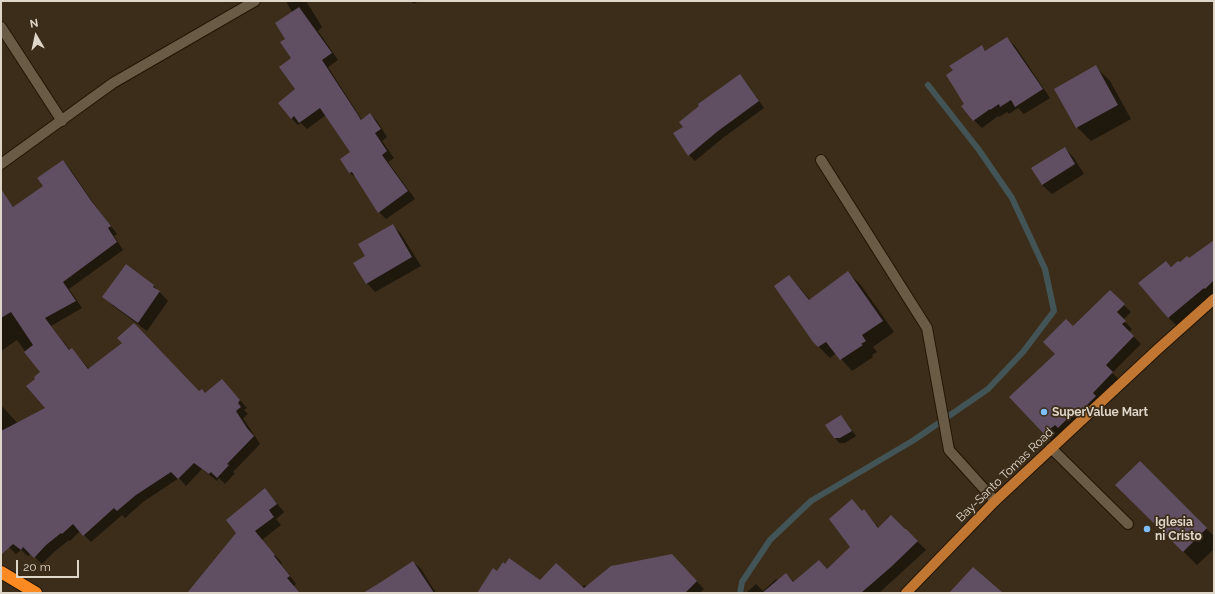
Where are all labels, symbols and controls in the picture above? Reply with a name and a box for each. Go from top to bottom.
north arrow [16,16,56,56]
text: N [29,17,39,31]
place label: SuperValue Mart [1052,405,1148,419]
marker: SuperValue Mart [1039,407,1049,417]
street label: Bay-Santo Tomas Road [954,425,1056,525]
place label: Iglesia ni Cristo [1155,515,1202,543]
marker: Iglesia ni Cristo [1142,524,1152,534]
scale bar [18,552,81,578]
text: 20 m [23,560,51,574]

